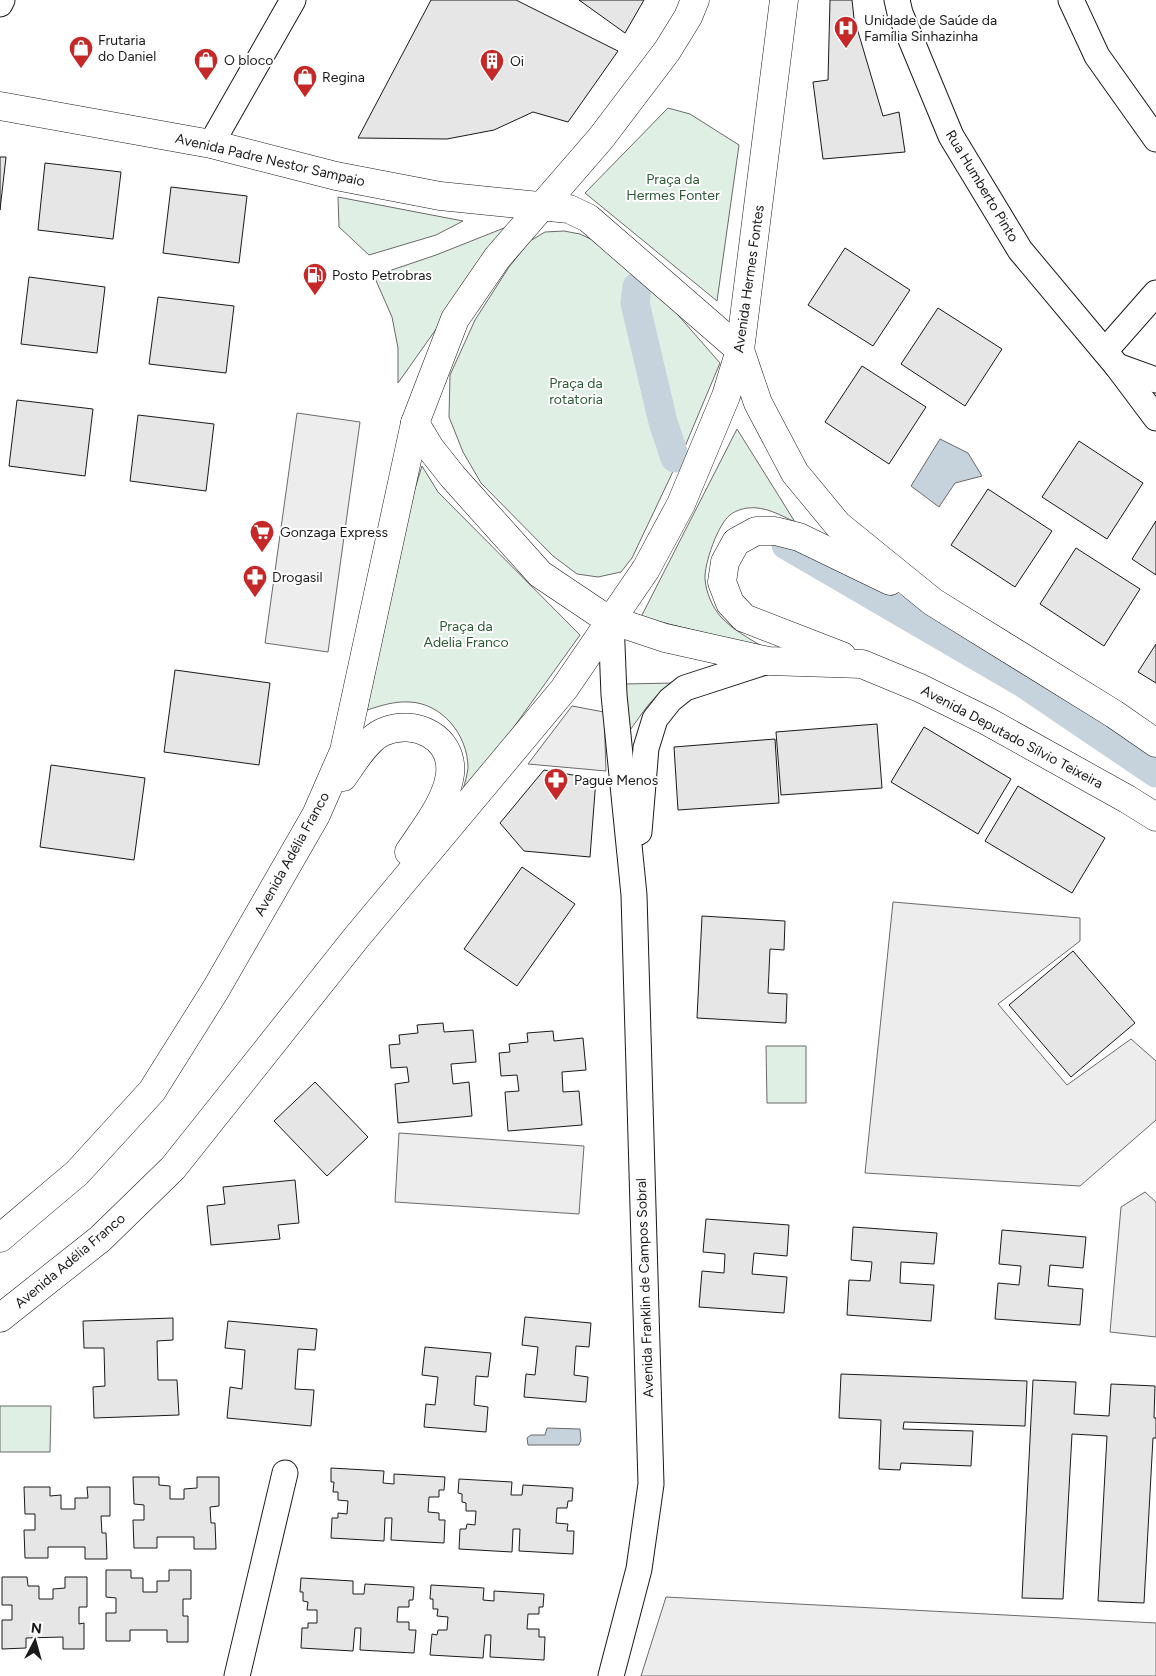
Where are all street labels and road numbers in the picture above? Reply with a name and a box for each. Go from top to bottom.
street label: Rua Humberto Pinto [942,127,1022,245]
street label: Avenida Padre Nestor Sampaio [174,130,366,190]
street label: Avenida Hermes Fontes [730,204,768,354]
street label: Avenida Deputado Sílvio Teixeira [918,682,1106,792]
street label: Avenida Adélia Franco [251,789,333,919]
street label: Avenida Franklin de Campos Sobral [633,1178,657,1398]
street label: Avenida Adélia Franco [11,1210,129,1312]

